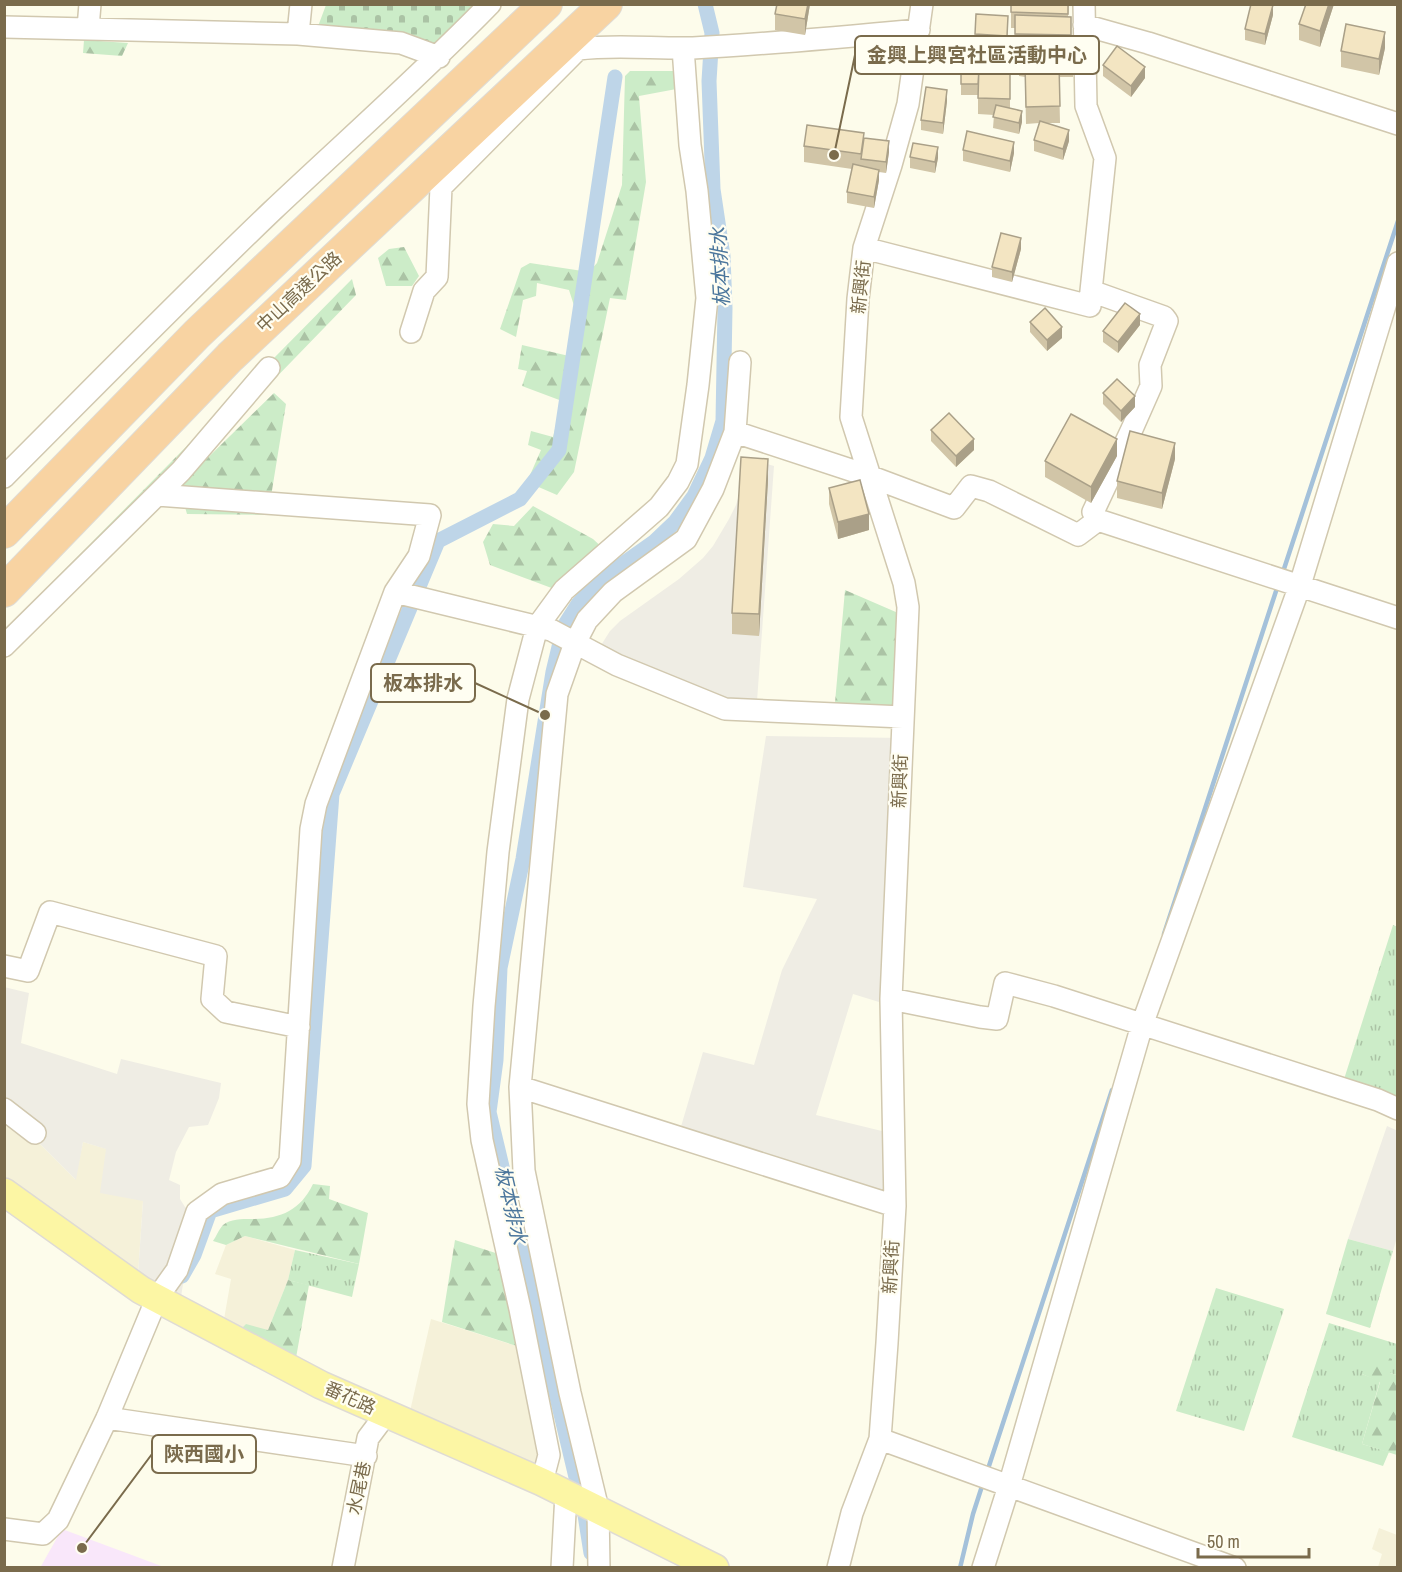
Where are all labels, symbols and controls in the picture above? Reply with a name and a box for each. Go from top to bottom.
callout: 金興上興宮社區活動中心 [855,36,1099,74]
text: 金興上興宮社區活動中心 [867,41,1087,68]
water label: 板本排水 [704,225,735,308]
street label: 中山高速公路 [251,246,347,338]
street label: 新興街 [845,259,876,315]
callout: 板本排水 [371,664,475,702]
text: 板本排水 [383,669,463,696]
street label: 新興街 [886,754,913,808]
water label: 板本排水 [489,1163,534,1248]
street label: 新興街 [877,1239,904,1295]
street label: 番花路 [320,1375,380,1420]
callout: 陝西國小 [152,1435,256,1473]
text: 陝西國小 [164,1440,244,1467]
street label: 水尾巷 [341,1459,376,1517]
scale bar [1198,1521,1309,1559]
text: 50 m [1207,1529,1240,1554]

